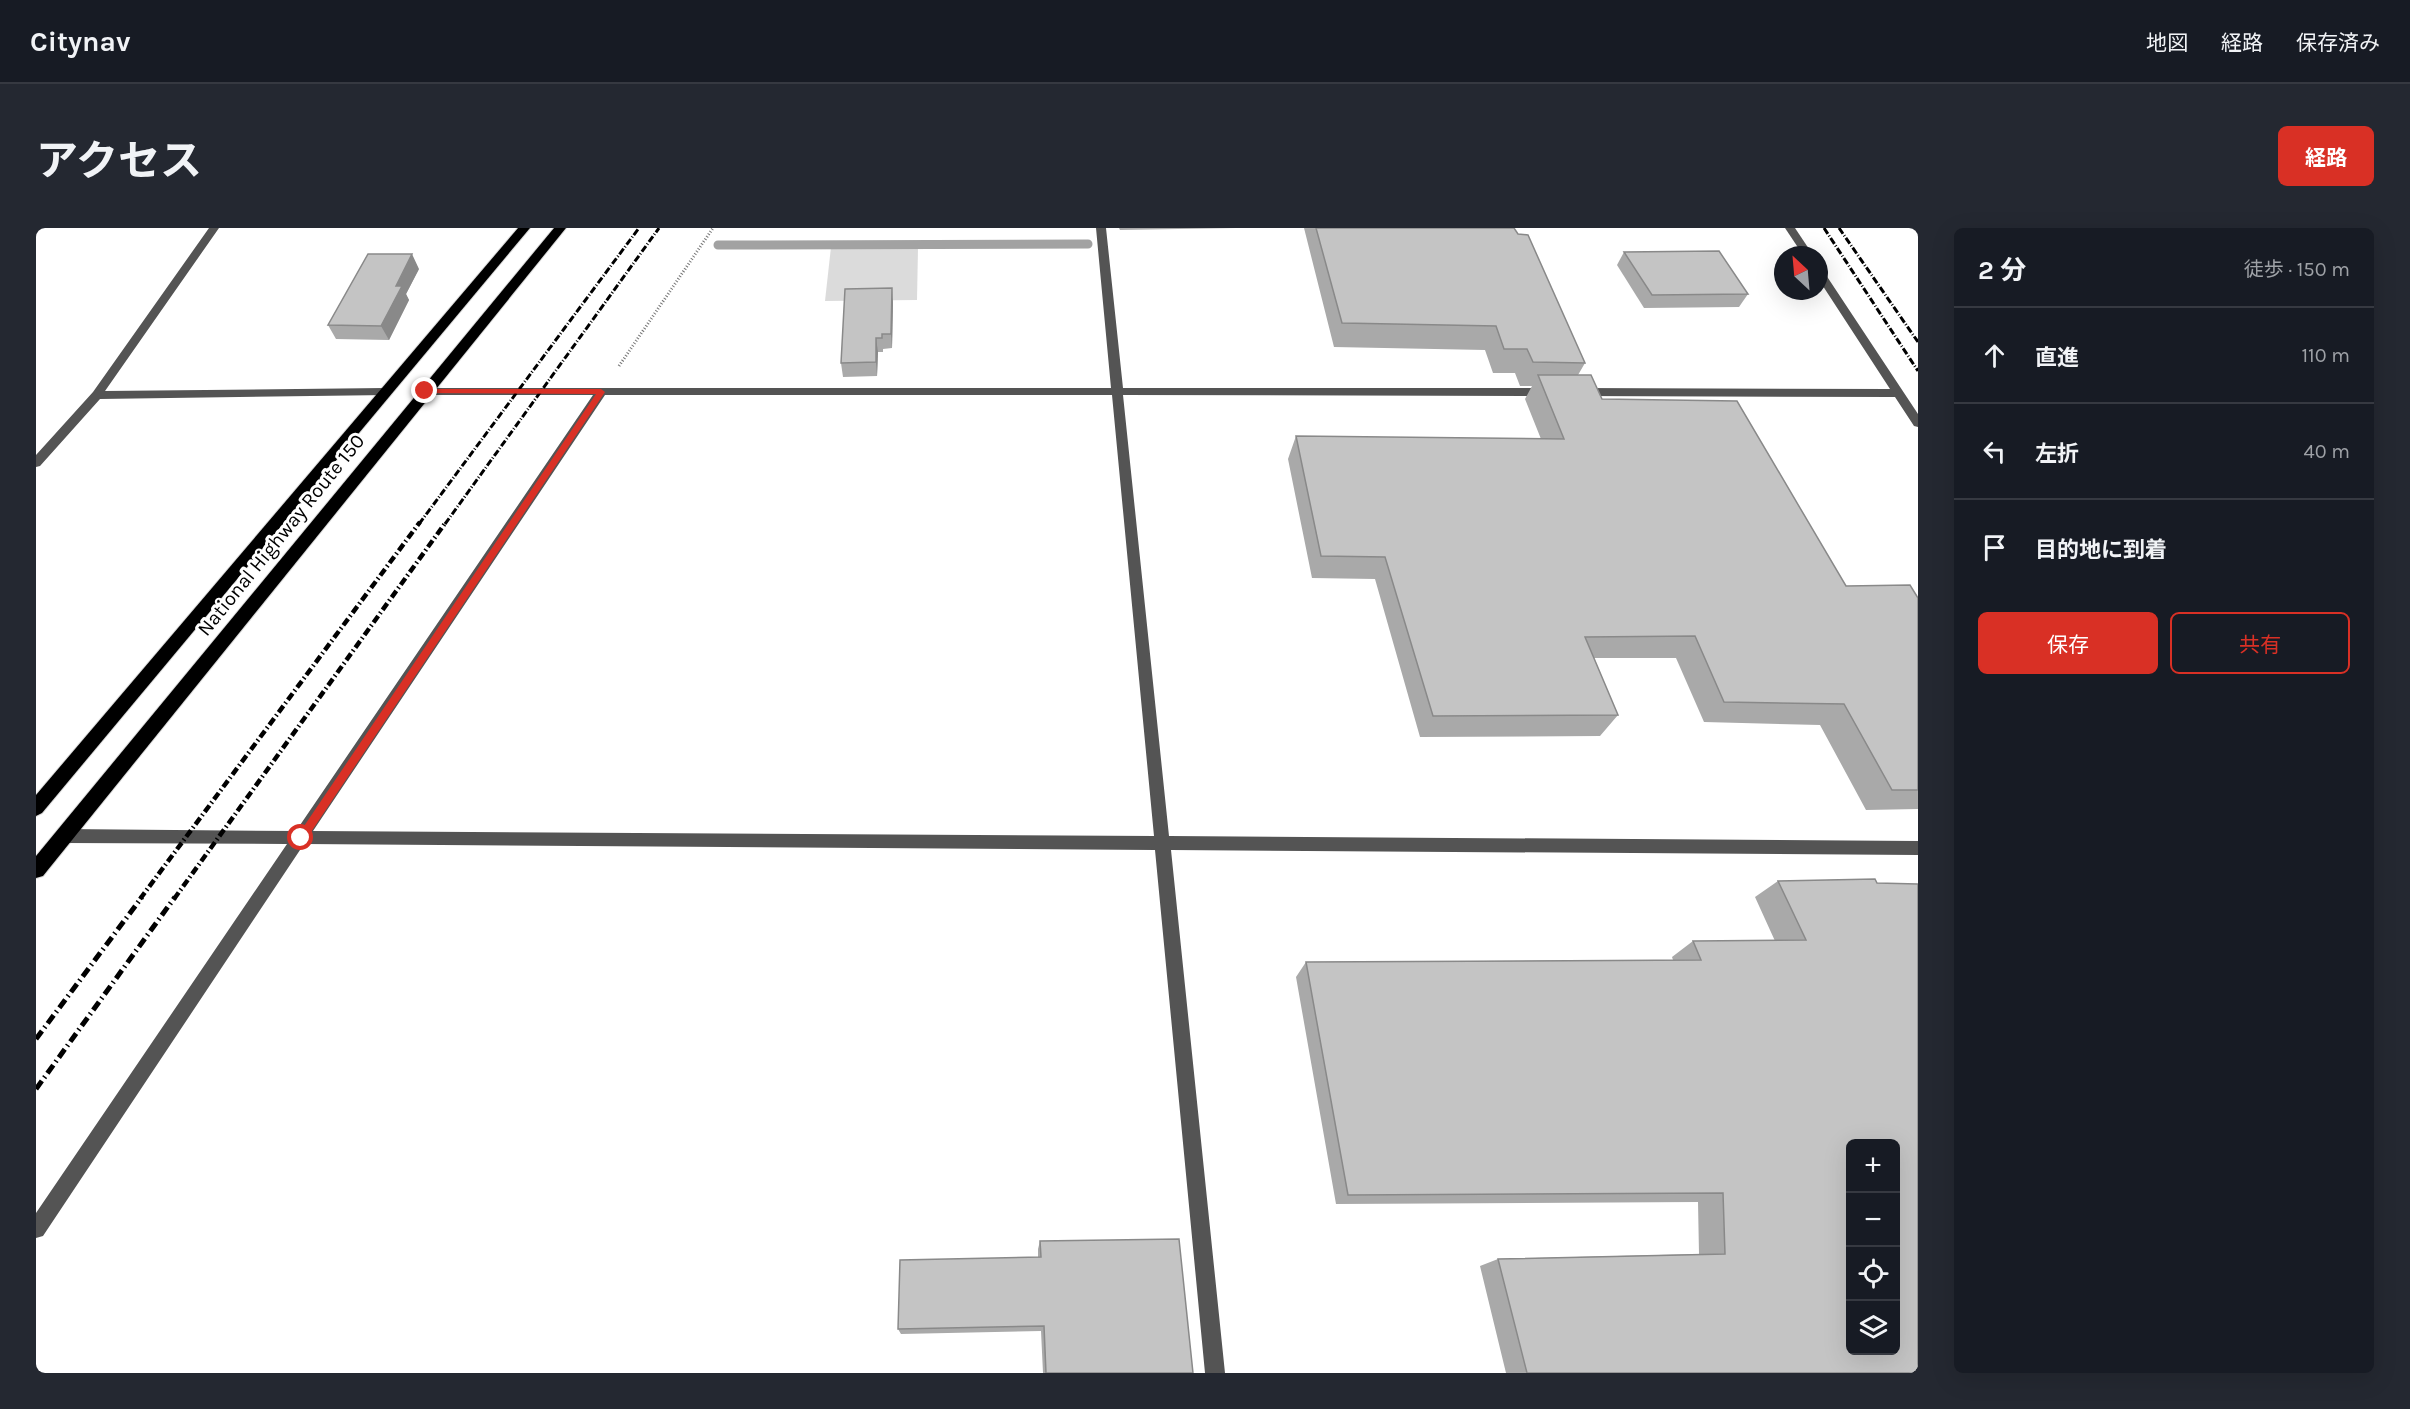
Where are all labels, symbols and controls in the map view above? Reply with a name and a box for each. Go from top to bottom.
text: Citynav [30,25,130,58]
text: 地図 [2146,31,2188,55]
text: 経路 [2221,31,2263,55]
text: 保存済み [2296,31,2380,55]
button: 経路 [2278,126,2374,186]
text: アクセス [36,136,202,186]
north arrow [1774,246,1828,300]
text: 2 分 [1978,255,2026,286]
text: 徒歩 · 150 m [2244,258,2350,281]
icon: ahead [1978,339,2011,372]
text: 110 m [2301,344,2350,367]
text: 直進 [2035,345,2079,371]
route end [411,377,437,403]
street label: National Highway Route 150 [193,430,369,640]
icon: left [1978,435,2011,468]
text: 40 m [2304,440,2350,463]
text: 左折 [2035,441,2079,467]
icon: arrive [1978,531,2011,564]
text: 目的地に到着 [2035,537,2167,563]
button: 保存 [1978,612,2158,674]
button: 共有 [2170,612,2350,674]
route start [287,824,313,850]
map controls [1846,1139,1900,1355]
button: + [1846,1139,1900,1193]
button: − [1846,1193,1900,1247]
button: locate [1846,1247,1900,1301]
button: layers [1846,1301,1900,1355]

